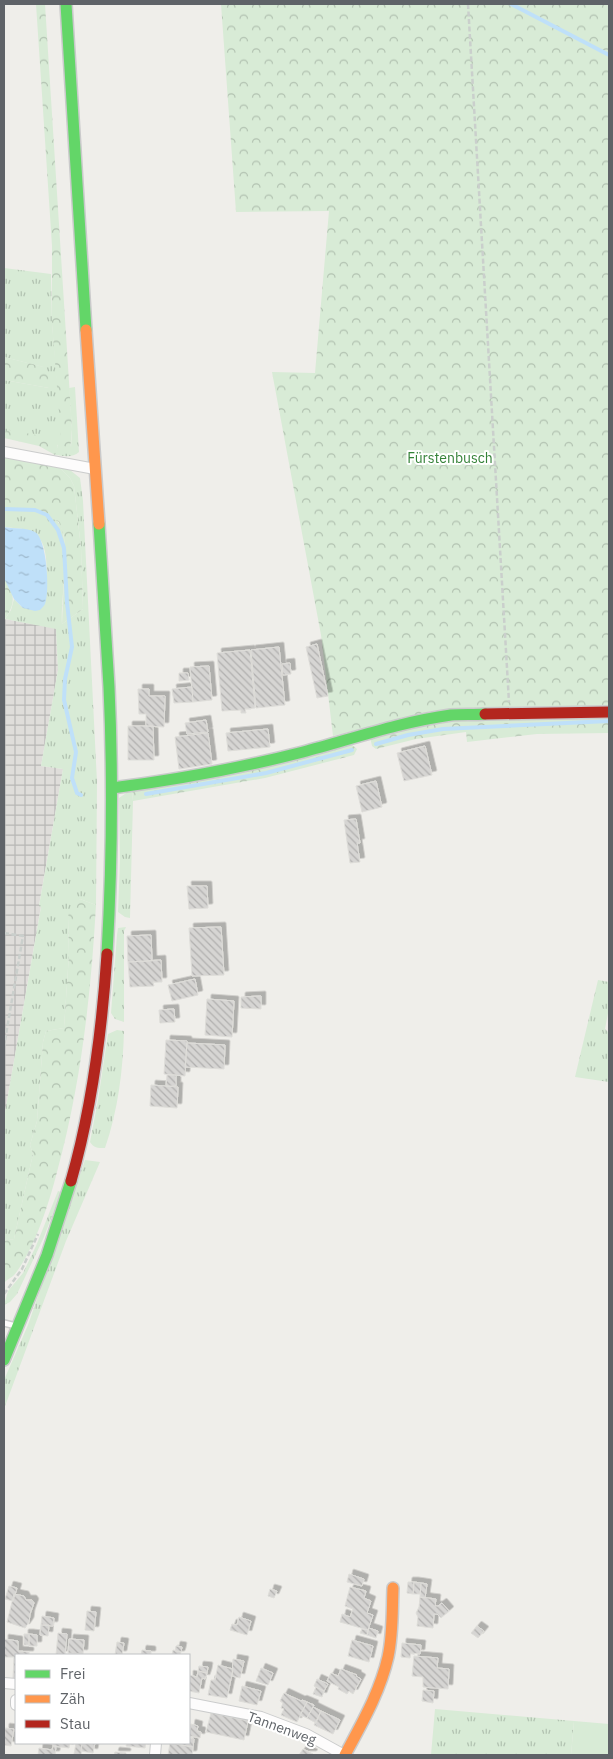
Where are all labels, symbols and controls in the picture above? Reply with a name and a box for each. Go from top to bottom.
park label: Fürstenbusch [407,449,493,467]
legend [15,1654,190,1744]
text: Frei [60,1664,86,1683]
text: Zäh [60,1689,85,1708]
street label: Tannenweg [245,1707,319,1749]
text: Stau [60,1714,91,1733]

